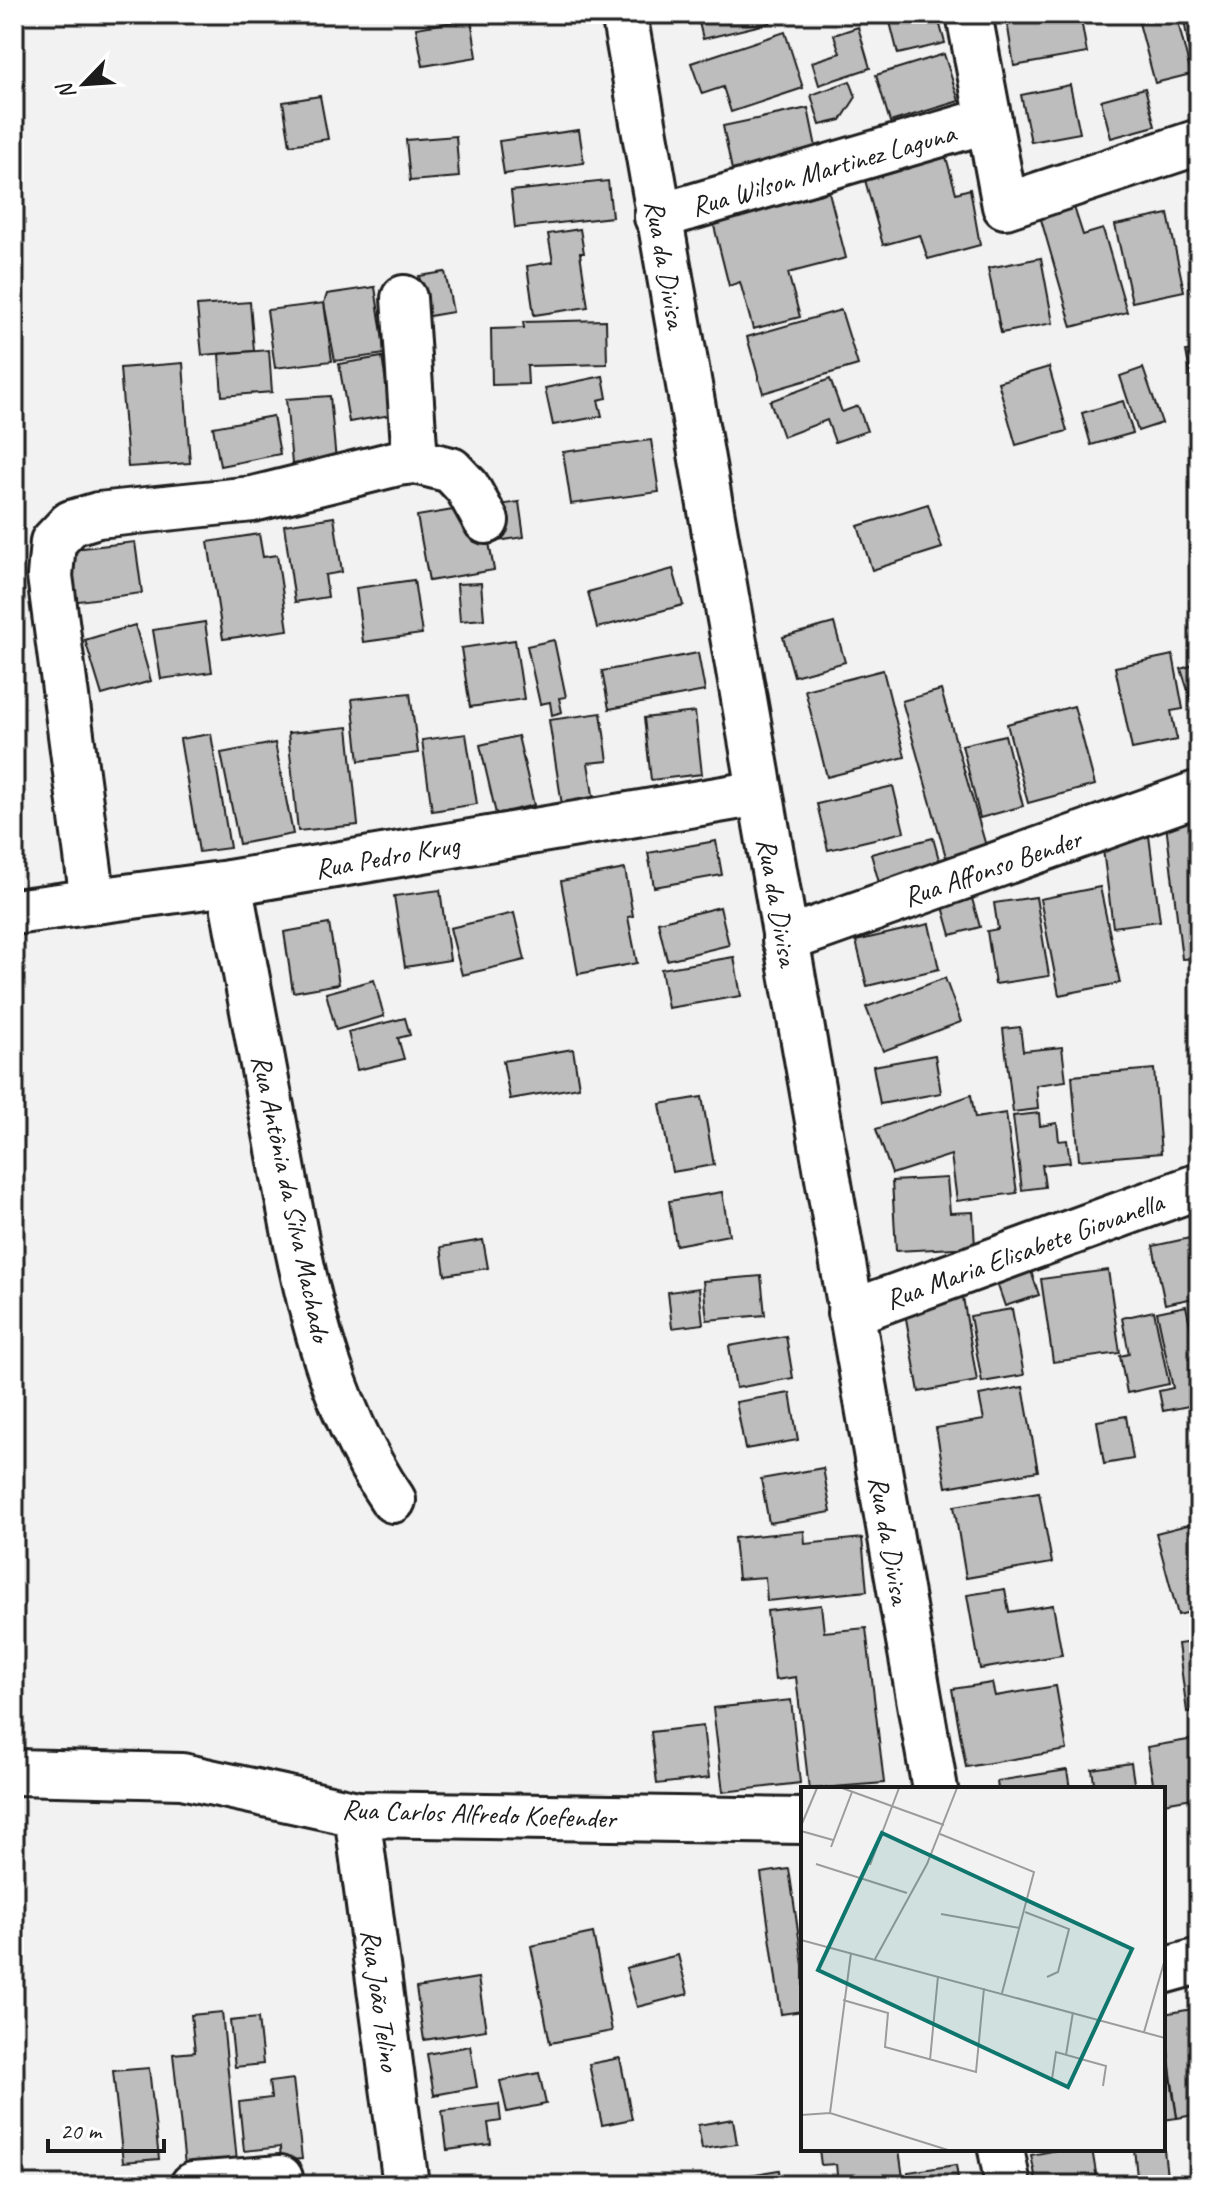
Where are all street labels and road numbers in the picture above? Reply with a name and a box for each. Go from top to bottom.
street label: Rua Wilson Martinez Laguna [687,115,961,224]
street label: Rua da Divisa [637,197,694,333]
street label: Rua Affonso Bender [899,820,1087,914]
street label: Rua Pedro Krug [312,826,463,886]
street label: Rua da Divisa [749,835,806,971]
street label: Rua Antônia da Silva Machado [244,1052,340,1348]
street label: Rua Maria Elisabete Giovanella [881,1183,1169,1317]
street label: Rua da Divisa [861,1473,918,1609]
street label: Rua Carlos Alfredo Koefender [341,1791,619,1836]
street label: Rua João Telino [353,1927,408,2075]

